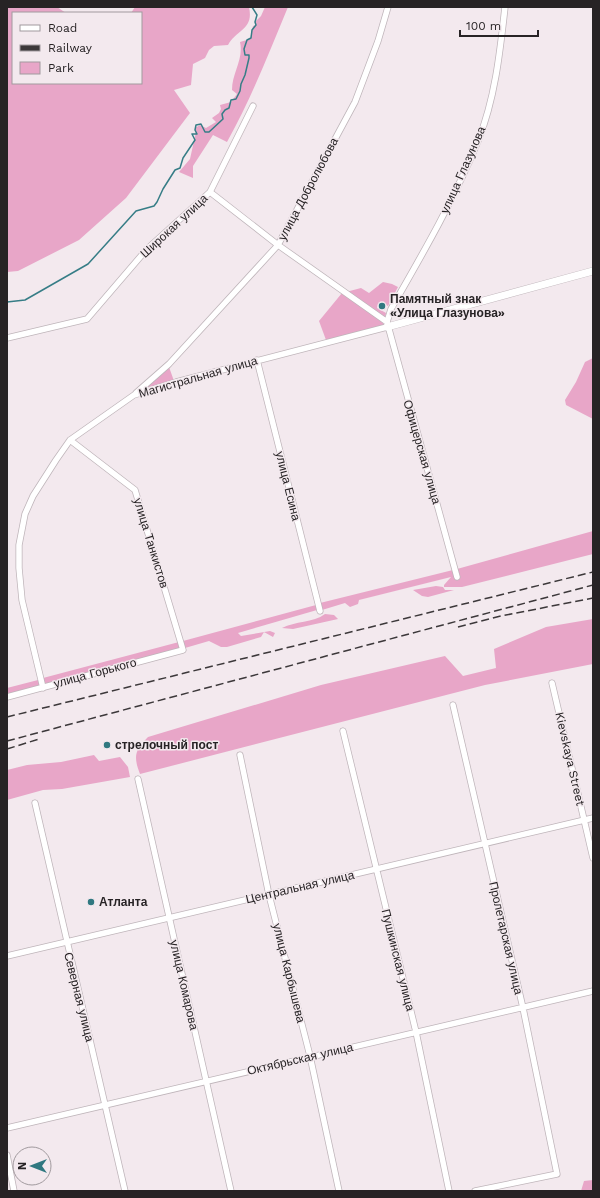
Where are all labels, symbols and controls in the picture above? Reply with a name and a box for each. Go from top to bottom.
legend [12,12,142,84]
scale bar [460,12,538,38]
text: 100 m [466,19,501,33]
text: Road [48,21,77,35]
text: Railway [48,41,93,55]
text: Park [48,61,74,75]
street label: улица Глазунова [437,124,489,216]
street label: улица Добролюбова [275,135,341,243]
street label: Широкая улица [137,191,211,261]
place label: Памятный знак «Улица Глазунова» [390,292,505,320]
marker: Памятный знак «Улица Глазунова» [377,301,387,311]
street label: Магистральная улица [137,353,259,401]
street label: Офицерская улица [400,398,444,506]
street label: улица Есина [273,450,303,522]
street label: улица Танкистов [131,496,171,590]
street label: улица Горького [52,655,138,691]
street label: Kievskaya Street [552,711,588,807]
place label: стрелочный пост [115,738,218,752]
marker: стрелочный пост [102,740,112,750]
street label: Центральная улица [244,868,356,906]
street label: Пролетарская улица [486,880,526,996]
place label: Атланта [99,895,148,909]
marker: Атланта [86,897,96,907]
street label: Пушкинская улица [379,908,418,1013]
street label: улица Карбышева [270,922,308,1025]
street label: улица Комарова [167,939,201,1032]
street label: Северная улица [61,951,97,1044]
street label: Октябрьская улица [246,1040,355,1078]
north arrow [12,1146,52,1186]
text: N [16,1162,29,1170]

